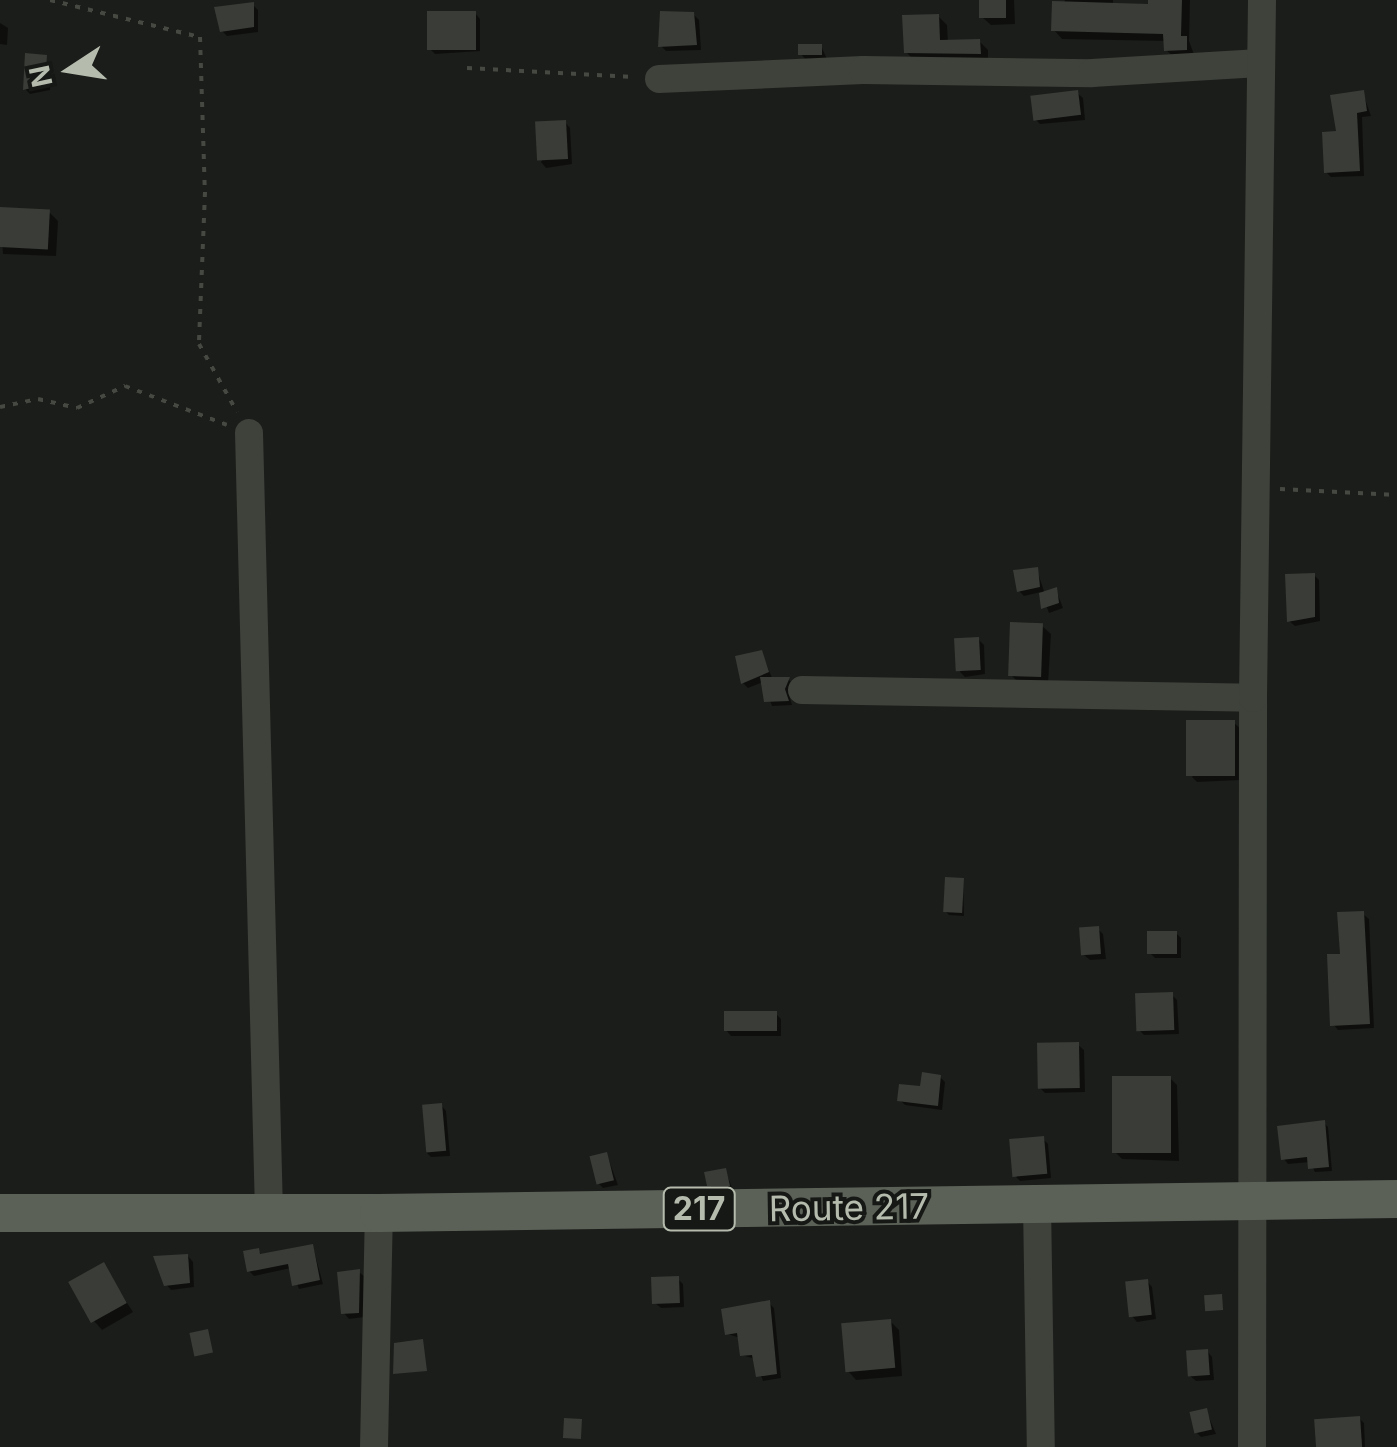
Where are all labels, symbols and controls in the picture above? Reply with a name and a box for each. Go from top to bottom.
north arrow [20,20,120,120]
text: N [22,62,60,90]
road number: 217 [662,1182,736,1236]
street label: Route 217 [768,1185,930,1229]

